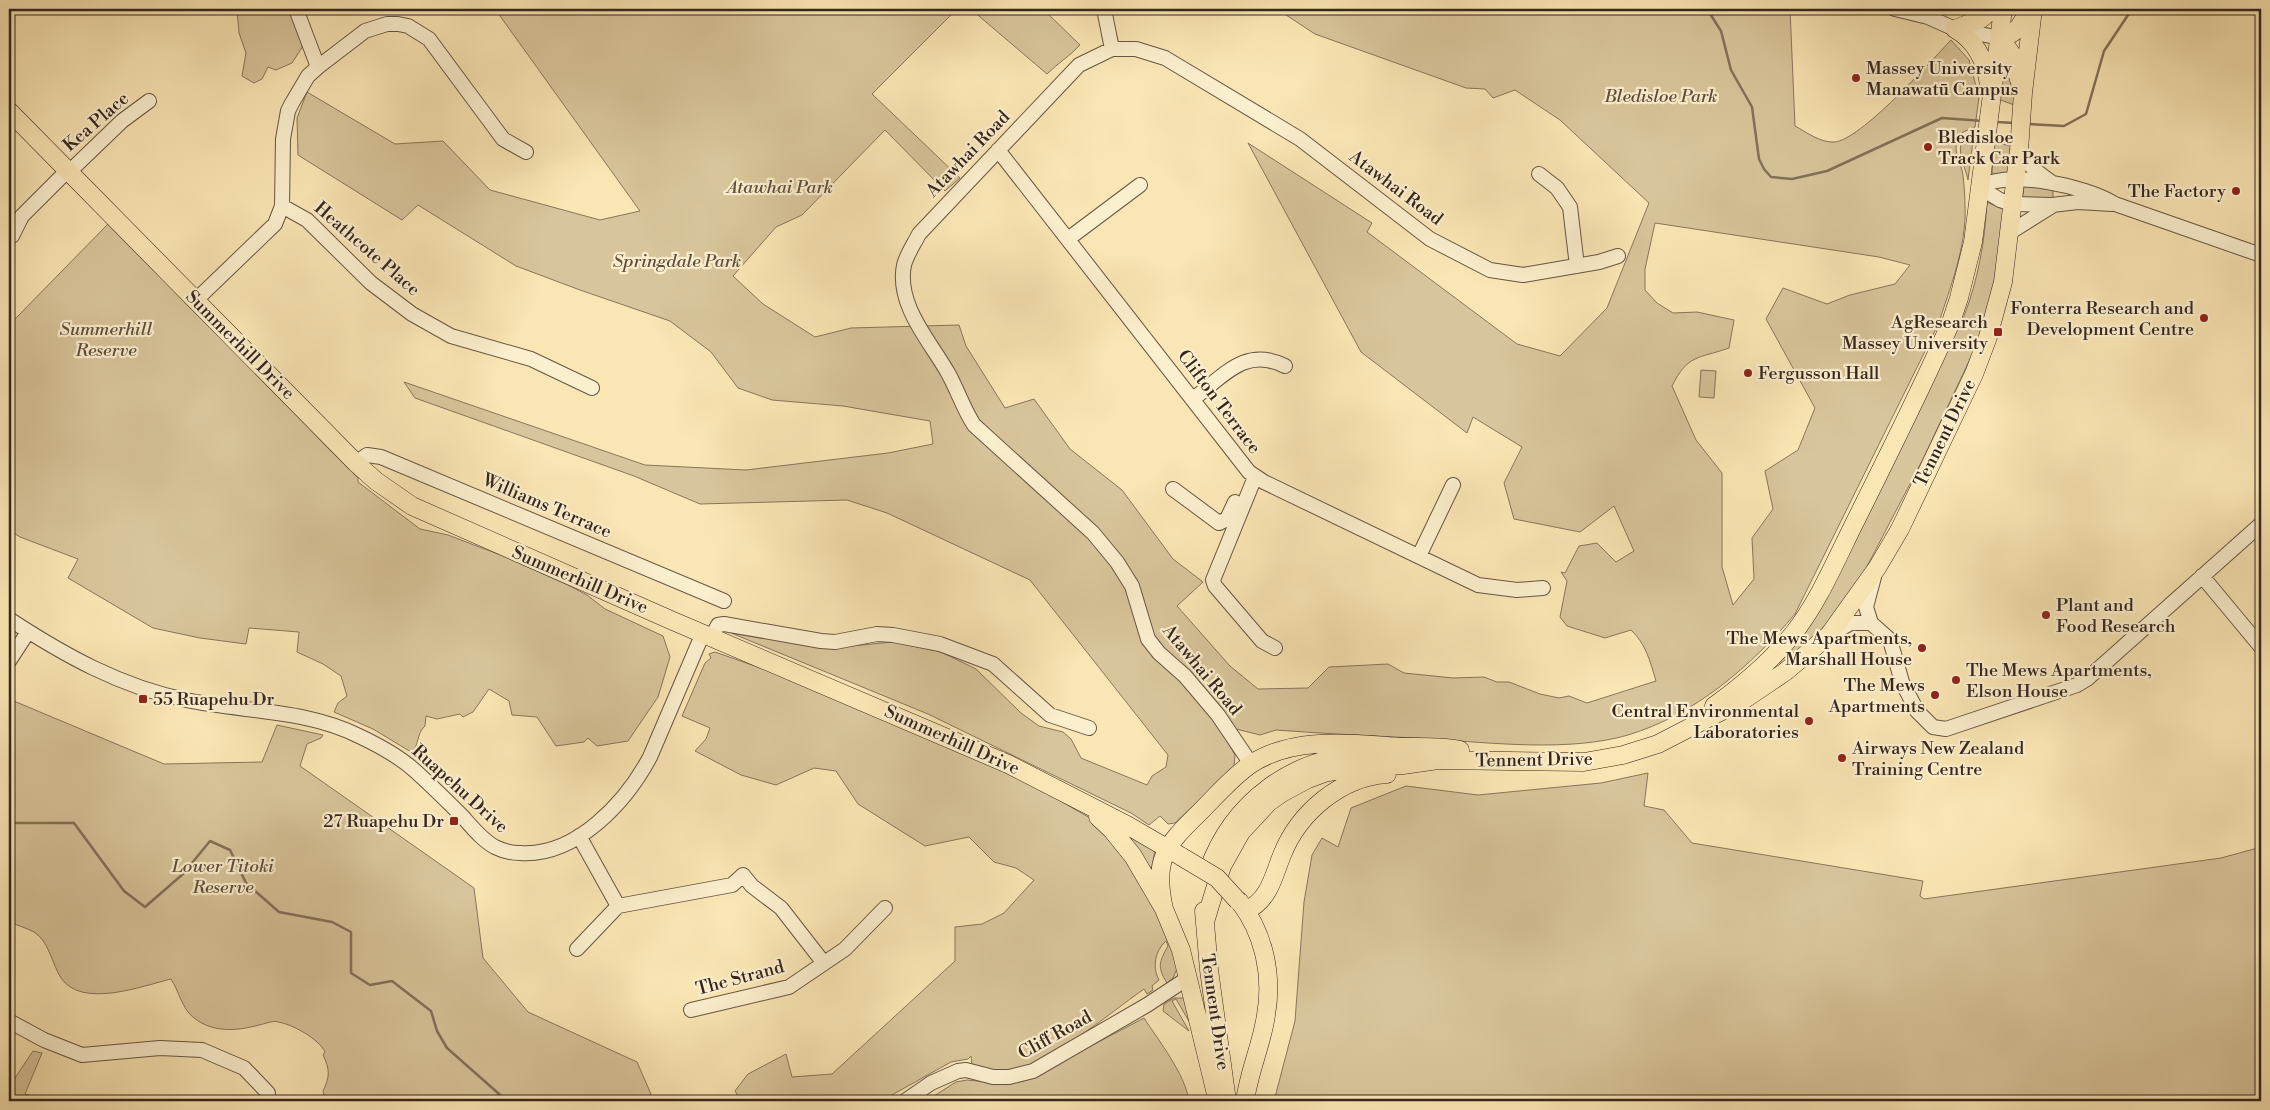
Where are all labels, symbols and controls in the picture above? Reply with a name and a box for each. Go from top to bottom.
place label: Massey University Manawatū Campus [1866,57,2019,101]
marker: Massey University Manawatū Campus [1850,72,1862,84]
park label: Bledisloe Park [1603,85,1718,108]
street label: Kea Place [58,87,134,157]
street label: Atawhai Road [920,105,1016,203]
place label: Bledisloe Track Car Park [1937,126,2061,170]
marker: Bledisloe Track Car Park [1922,141,1934,153]
street label: Atawhai Road [1344,145,1448,231]
park label: Atawhai Park [725,176,833,199]
place label: The Factory [2128,180,2226,203]
marker: The Factory [2230,185,2242,197]
street label: Heathcote Place [309,197,425,301]
park label: Springdale Park [613,250,741,273]
street label: Summerhill Drive [180,285,300,405]
place label: Fonterra Research and Development Centre [2010,297,2195,341]
place label: AgResearch Massey University [1842,311,1988,355]
marker: Fonterra Research and Development Centre [2198,312,2210,324]
park label: Summerhill Reserve [60,318,153,362]
marker: AgResearch Massey University [1992,326,2004,338]
street label: Clifton Terrace [1172,345,1266,459]
place label: Fergusson Hall [1758,362,1880,385]
marker: Fergusson Hall [1742,367,1754,379]
street label: Tennent Drive [1909,375,1981,491]
street label: Williams Terrace [478,468,615,544]
street label: Summerhill Drive [509,541,651,619]
place label: Plant and Food Research [2056,594,2176,638]
marker: Plant and Food Research [2040,609,2052,621]
street label: Atawhai Road [1157,619,1247,721]
place label: The Mews Apartments, Marshall House [1726,627,1912,671]
marker: The Mews Apartments, Marshall House [1916,642,1928,654]
place label: The Mews Apartments, Elson House [1966,659,2152,703]
place label: The Mews Apartments [1828,674,1925,718]
marker: The Mews Apartments, Elson House [1950,674,1962,686]
place label: 55 Ruapehu Dr [153,688,275,711]
marker: The Mews Apartments [1929,689,1941,701]
marker: 55 Ruapehu Dr [137,693,149,705]
street label: Summerhill Drive [881,700,1023,780]
place label: Central Environmental Laboratories [1612,700,1800,744]
marker: Central Environmental Laboratories [1803,715,1815,727]
place label: Airways New Zealand Training Centre [1851,737,2025,781]
street label: Ruapehu Drive [407,740,513,838]
street label: Tennent Drive [1475,747,1593,773]
marker: Airways New Zealand Training Centre [1836,752,1848,764]
place label: 27 Ruapehu Dr [323,810,444,833]
marker: 27 Ruapehu Dr [448,815,460,827]
park label: Lower Titoki Reserve [171,855,274,899]
street label: Tennent Drive [1195,952,1235,1072]
street label: The Strand [693,955,787,1001]
street label: Cliff Road [1014,1005,1097,1065]

